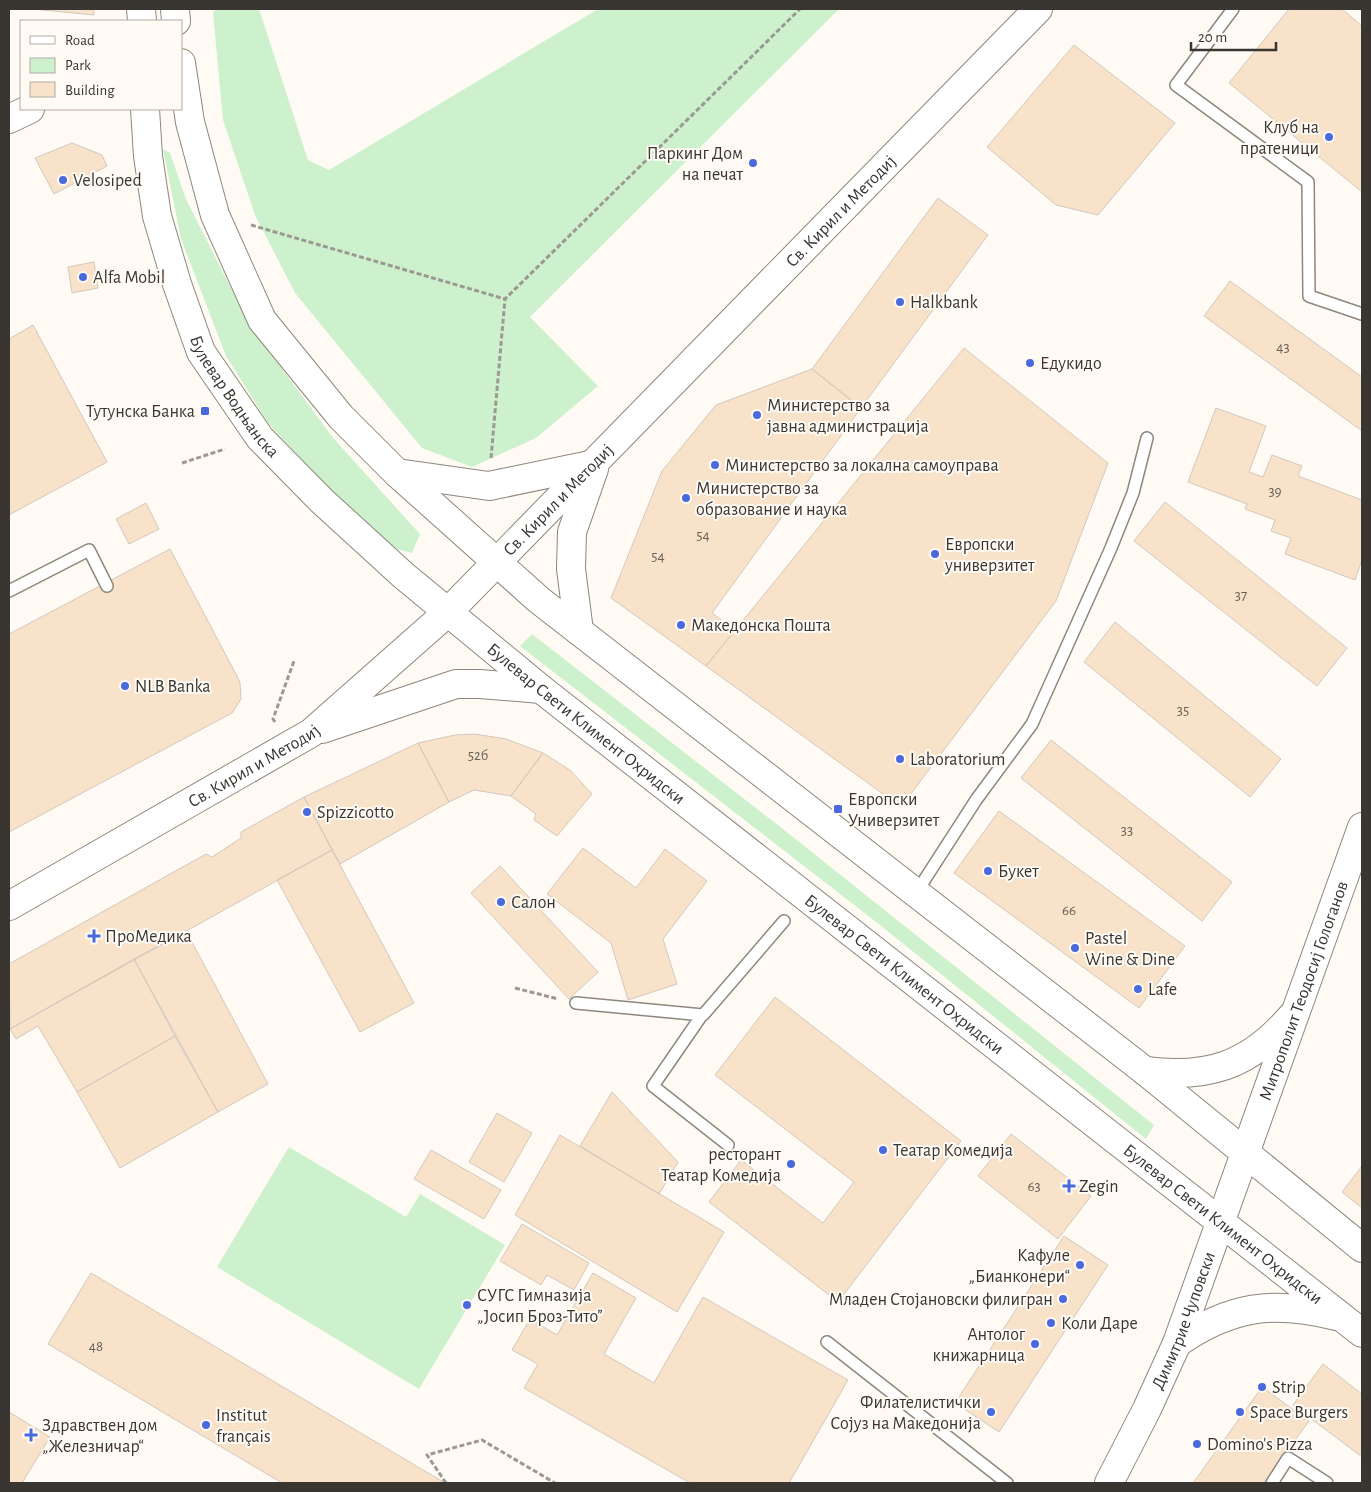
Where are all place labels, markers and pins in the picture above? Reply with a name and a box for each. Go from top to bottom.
place label: Клуб на пратеници [1240,118,1319,158]
marker: Клуб на пратеници [1323,131,1335,143]
place label: Паркинг Дом на печат [647,145,744,184]
marker: Паркинг Дом на печат [747,157,759,169]
place label: Velosiped [73,172,142,190]
marker: Velosiped [57,174,69,186]
place label: Alfa Mobil [93,269,165,287]
marker: Alfa Mobil [77,271,89,283]
place label: Halkbank [910,294,979,312]
marker: Halkbank [894,296,906,308]
place label: Едукидо [1040,355,1102,373]
marker: Едукидо [1024,357,1036,369]
place label: Министерство за јавна администрација [767,397,929,436]
place label: Тутунска Банка [86,403,195,421]
marker: Тутунска Банка [199,405,211,417]
marker: Министерство за јавна администрација [751,409,763,421]
place label: Министерство за локална самоуправа [725,457,999,475]
marker: Министерство за локална самоуправа [709,459,721,471]
place label: Министерство за образование и наука [696,480,847,519]
marker: Министерство за образование и наука [680,492,692,504]
place label: Европски универзитет [944,536,1035,575]
marker: Европски универзитет [929,548,941,560]
place label: Македонска Пошта [691,617,831,635]
marker: Македонска Пошта [675,619,687,631]
place label: NLB Banka [135,678,211,696]
marker: NLB Banka [119,680,131,692]
place label: Laboratorium [910,751,1005,769]
marker: Laboratorium [894,753,906,765]
place label: Европски Универзитет [848,791,940,830]
marker: Европски Универзитет [832,803,844,815]
place label: Spizzicotto [317,804,394,822]
marker: Spizzicotto [301,806,313,818]
place label: Букет [998,863,1039,881]
marker: Букет [982,865,994,877]
place label: Салон [511,894,556,912]
marker: Салон [495,896,507,908]
place label: ПроМедика [105,928,192,946]
marker: ПроМедика [87,929,101,943]
place label: Pastel Wine & Dine [1085,930,1175,969]
marker: Pastel Wine & Dine [1069,942,1081,954]
place label: Lafe [1148,981,1177,999]
marker: Lafe [1132,983,1144,995]
place label: Театар Комедија [893,1142,1013,1160]
marker: Театар Комедија [877,1144,889,1156]
place label: ресторант Театар Комедија [661,1146,782,1185]
marker: ресторант Театар Комедија [785,1158,797,1170]
place label: Zegin [1079,1178,1119,1196]
marker: Zegin [1063,1180,1075,1192]
place label: Кафуле „Бианконери“ [969,1247,1070,1286]
marker: Кафуле „Бианконери“ [1074,1259,1086,1271]
place label: СУГС Гимназија „Јосип Броз-Тито” [477,1287,603,1326]
place label: Младен Стојановски филигран [829,1291,1053,1309]
marker: Младен Стојановски филигран [1057,1293,1069,1305]
marker: СУГС Гимназија „Јосип Броз-Тито” [461,1299,473,1311]
place label: Коли Даре [1061,1315,1138,1333]
marker: Коли Даре [1045,1317,1057,1329]
place label: Антолог книжарница [933,1326,1026,1365]
marker: Антолог книжарница [1029,1338,1041,1350]
place label: Strip [1272,1379,1306,1397]
marker: Strip [1256,1381,1268,1393]
place label: Филателистички Сојуз на Македонија [830,1394,981,1433]
place label: Space Burgers [1250,1404,1348,1422]
marker: Филателистички Сојуз на Македонија [985,1406,997,1418]
marker: Space Burgers [1234,1406,1246,1418]
place label: Institut français [216,1407,271,1446]
place label: Здравствен дом „Железничар“ [42,1417,158,1456]
marker: Institut français [200,1419,212,1431]
marker: Здравствен дом „Железничар“ [24,1428,38,1442]
place label: Domino's Pizza [1207,1436,1313,1454]
marker: Domino's Pizza [1191,1438,1203,1450]

